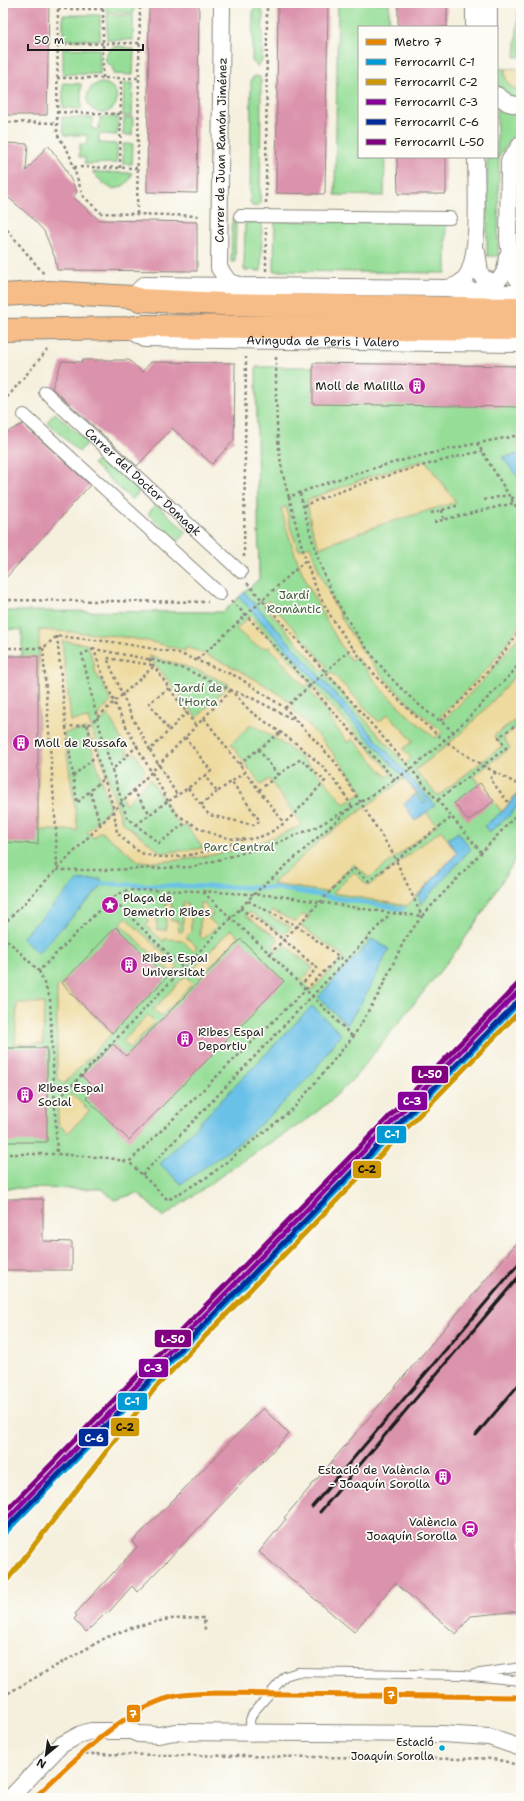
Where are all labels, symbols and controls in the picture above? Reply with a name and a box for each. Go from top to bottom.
scale bar [28,26,143,52]
legend [358,26,498,158]
text: 50 m [34,32,64,48]
text: Metro 7 [394,34,442,50]
text: Ferrocarril C-1 [394,54,475,70]
street label: Carrer de Juan Ramón Jiménez [211,57,231,243]
text: Ferrocarril C-2 [394,74,478,90]
text: Ferrocarril C-3 [394,94,478,110]
text: Ferrocarril C-6 [394,114,479,130]
text: Ferrocarril L-50 [394,134,485,150]
street label: Avinguda de Peris i Valero [246,332,400,350]
building icon: Moll de Malilla [407,376,427,396]
place label: Moll de Malilla [315,378,405,394]
street label: Carrer del Doctor Domagk [81,424,205,540]
park label: Jardí Romàntic [267,587,321,617]
park label: Jardí de l'Horta [174,680,223,710]
building icon: Moll de Russafa [11,733,31,753]
place label: Moll de Russafa [34,735,128,751]
park label: Parc Central [204,839,275,855]
place label: Plaça de Demetrio Ribes [123,890,210,920]
place icon: Plaça de Demetrio Ribes [100,895,120,915]
place label: Ribes Espai Universitat [142,950,208,980]
building icon: Ribes Espai Universitat [119,955,139,975]
place label: Ribes Espai Deportiu [198,1024,264,1054]
building icon: Ribes Espai Deportiu [175,1029,195,1049]
line badge: L-50 [411,1065,449,1084]
text: L-50 [418,1067,443,1082]
place label: Ribes Espai Social [38,1080,104,1110]
building icon: Ribes Espai Social [15,1085,35,1105]
line badge: C-3 [397,1091,428,1111]
text: C-3 [403,1094,422,1109]
line badge: C-1 [376,1125,407,1144]
text: C-1 [384,1127,400,1142]
line badge: C-2 [352,1160,382,1179]
text: C-2 [358,1162,376,1177]
line badge: L-50 [154,1329,192,1348]
text: L-50 [161,1332,186,1347]
line badge: C-3 [138,1358,169,1378]
text: C-3 [144,1361,163,1376]
line badge: C-1 [117,1392,148,1411]
text: C-1 [124,1394,140,1409]
line badge: C-2 [110,1417,140,1437]
text: C-2 [116,1420,134,1435]
line badge: C-6 [78,1428,109,1447]
text: C-6 [84,1431,104,1446]
place label: Estació de València - Joaquín Sorolla [318,1462,431,1492]
building icon: Estació de València - Joaquín Sorolla [433,1467,453,1487]
place label: València Joaquín Sorolla [366,1514,458,1544]
station icon: València Joaquín Sorolla [460,1519,480,1539]
line badge: 7 [383,1686,398,1705]
text: 7 [387,1688,395,1703]
line badge: 7 [126,1704,141,1723]
text: 7 [129,1707,137,1722]
north arrow [26,1735,66,1775]
place label: Estació Joaquín Sorolla [351,1735,434,1764]
marker: Estació Joaquín Sorolla [437,1743,447,1753]
text: N [34,1754,49,1772]

